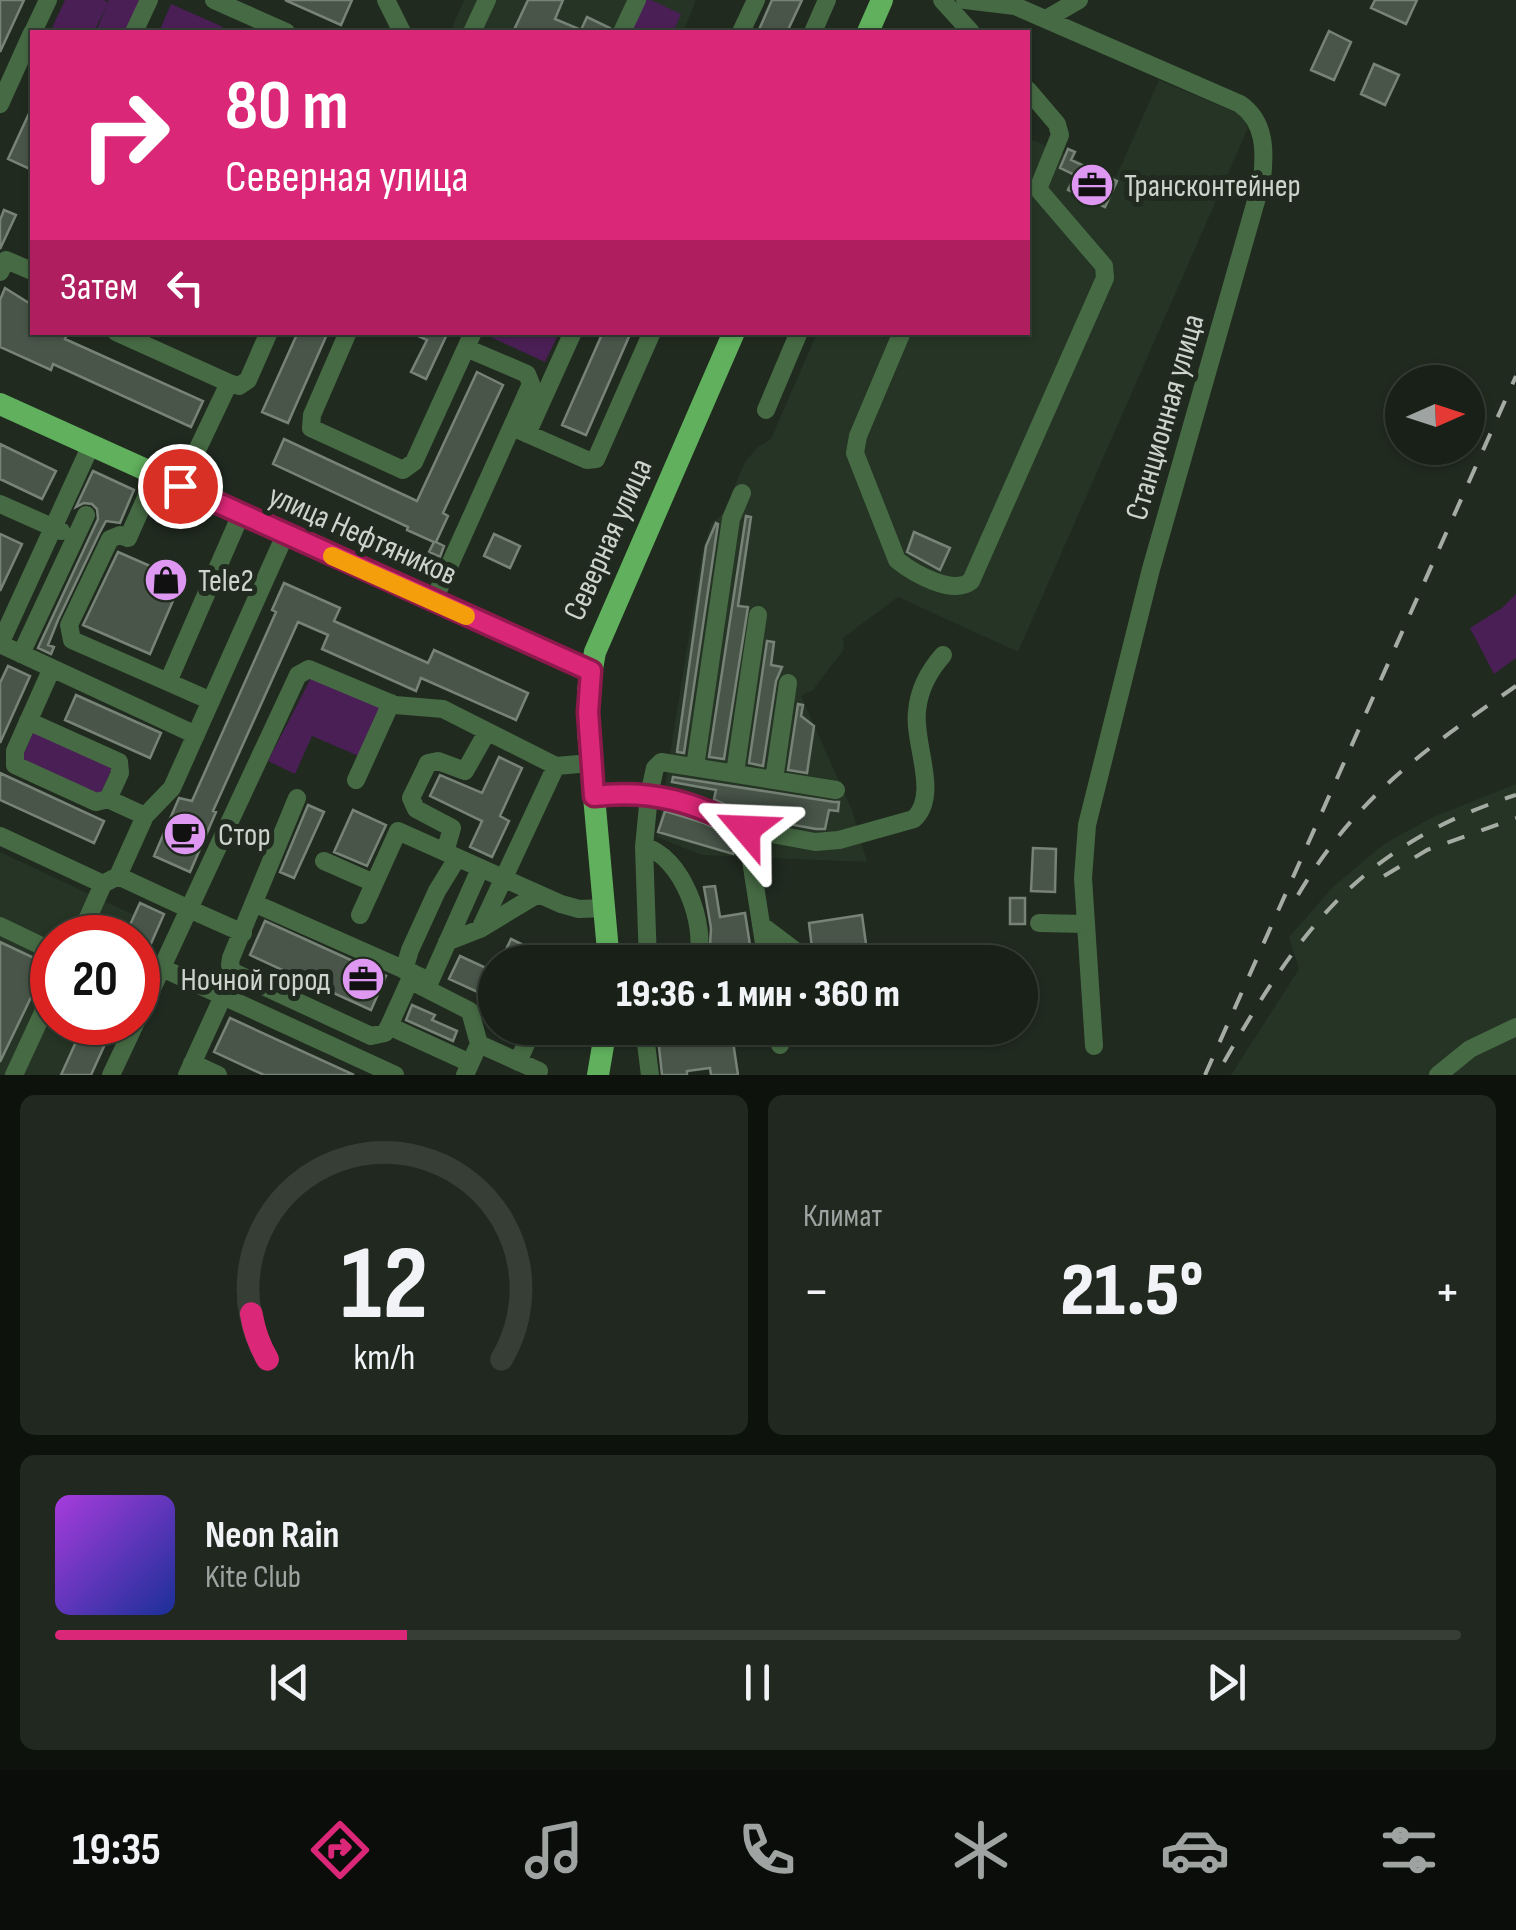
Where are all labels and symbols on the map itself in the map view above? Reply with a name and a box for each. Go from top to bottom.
office icon: Трансконтейнер [1069,162,1115,208]
place label: Трансконтейнер [1124,167,1301,206]
street label: Станционная улица [1117,310,1213,525]
north arrow [1385,365,1485,465]
pin [138,444,223,529]
street label: Северная улица [555,453,661,627]
street label: улица Нефтяников [262,476,463,594]
shop icon: Tele2 [143,557,189,603]
place label: Tele2 [198,562,254,601]
position arrow [694,777,798,881]
cafe icon: Стор [162,811,208,857]
place label: Стор [218,816,271,855]
speed limit sign: 20 [30,915,160,1045]
office icon: Ночной город [340,956,386,1002]
place label: Ночной город [181,961,330,1000]

